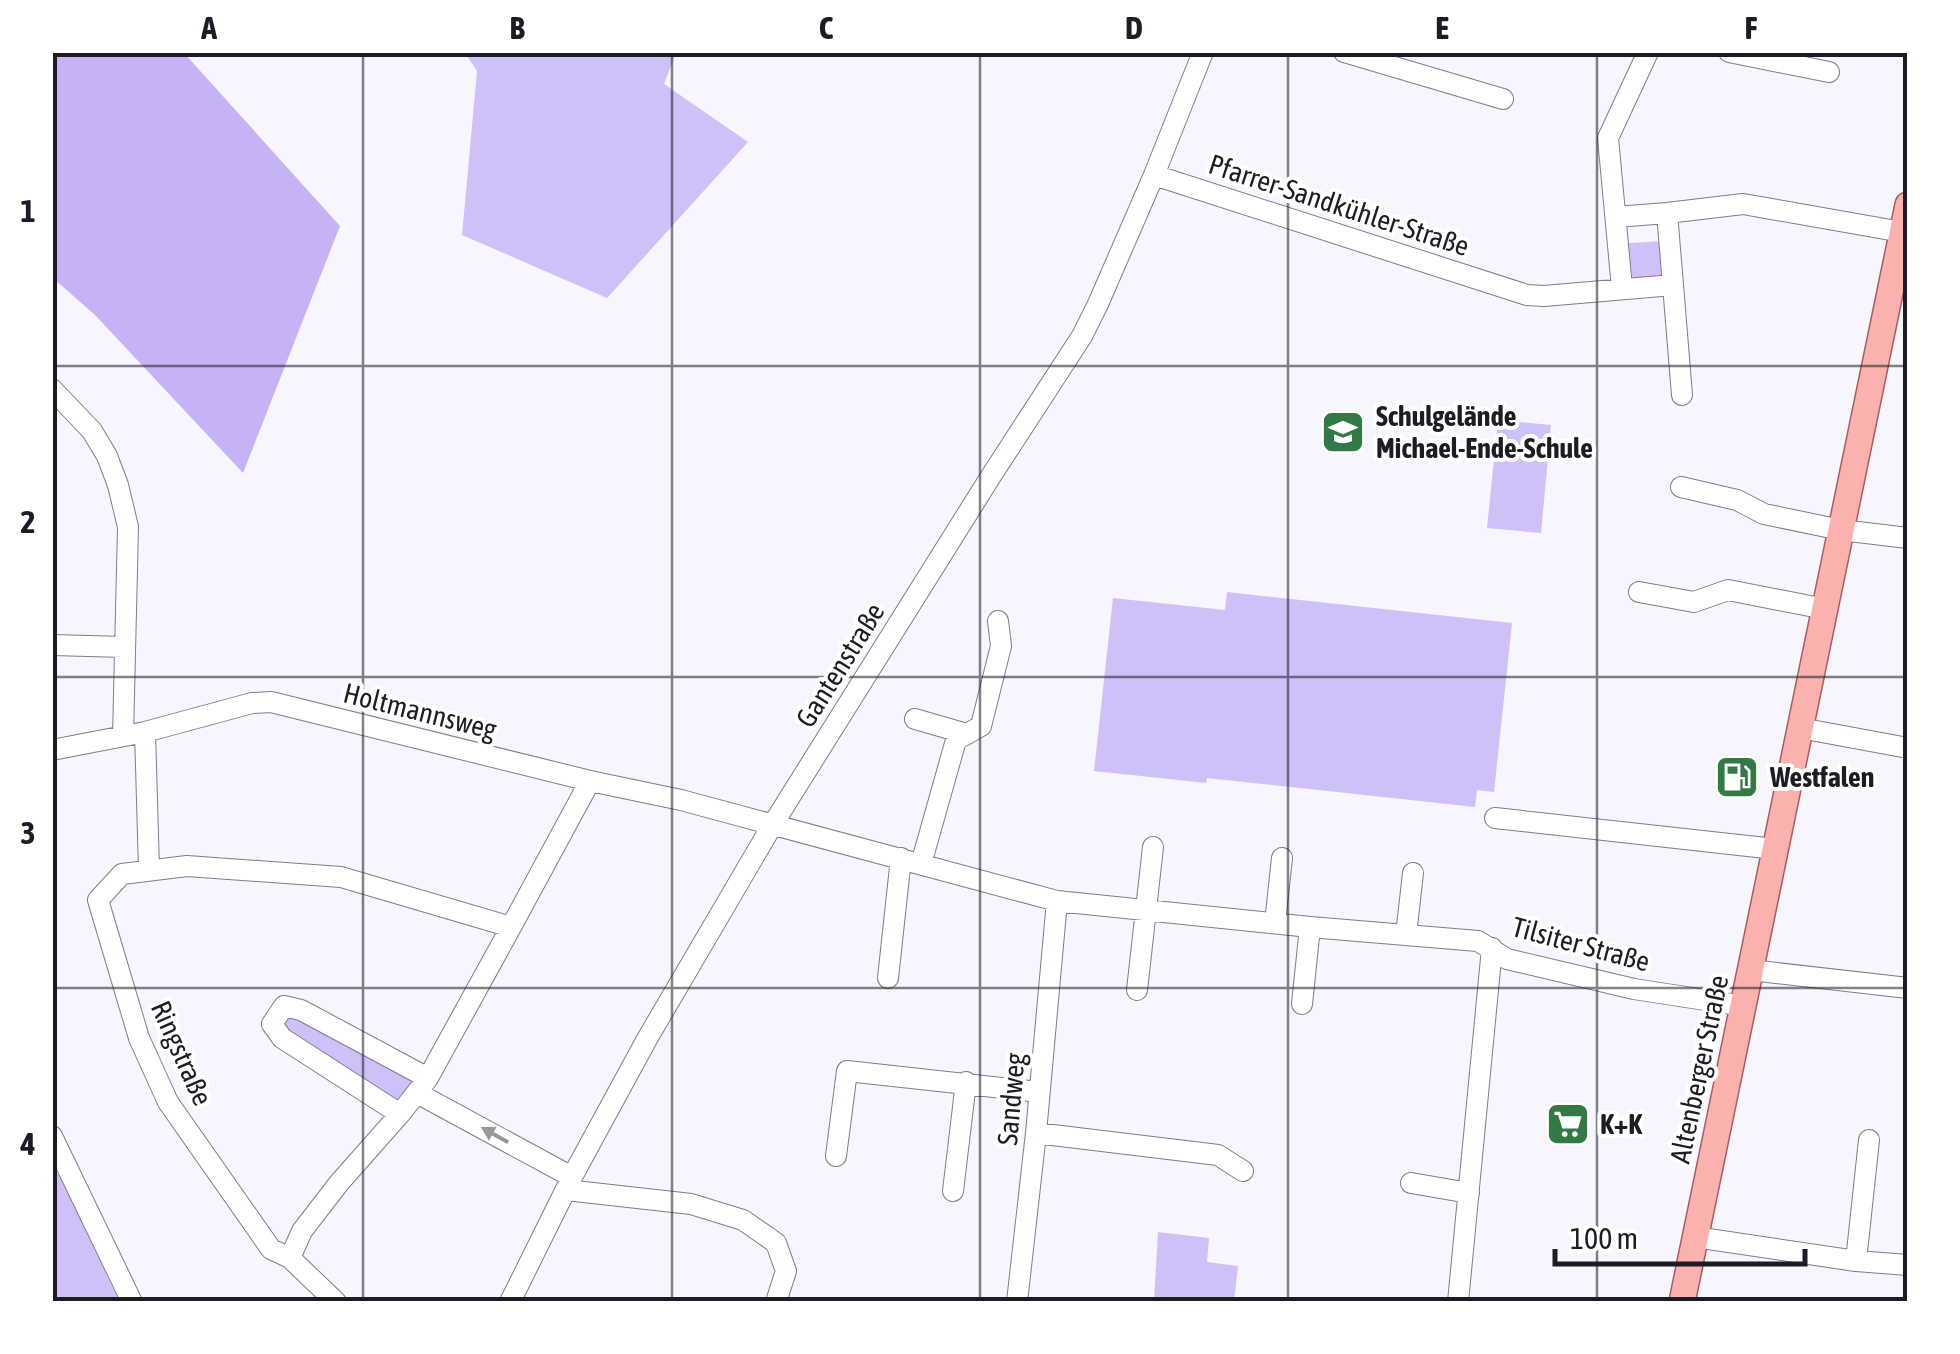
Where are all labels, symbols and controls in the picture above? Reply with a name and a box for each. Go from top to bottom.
text: A [200,9,217,46]
text: B [509,9,525,46]
text: C [819,9,834,46]
text: D [1125,9,1143,46]
text: E [1435,9,1449,46]
text: F [1745,9,1758,46]
street label: Pfarrer-Sandkühler-Straße [1205,148,1473,262]
text: 1 [20,192,36,229]
place label: Schulgelände Michael-Ende-Schule [1376,400,1593,464]
school or university icon: Schulgelände Michael-Ende-Schule [1320,409,1366,455]
text: 2 [20,503,36,540]
street label: Gantenstraße [789,597,891,733]
street label: Holtmannsweg [340,677,500,745]
fuel station icon: Westfalen [1714,754,1760,800]
place label: Westfalen [1769,761,1874,793]
text: 3 [20,814,36,851]
street label: Tilsiter Straße [1509,910,1653,978]
street label: Altenberger Straße [1663,972,1735,1166]
street label: Ringstraße [145,996,219,1110]
street label: Sandweg [991,1051,1031,1147]
supermarket icon: K+K [1545,1101,1591,1147]
place label: K+K [1600,1108,1642,1140]
text: 4 [19,1125,36,1162]
one-way arrow [480,1127,509,1144]
scale bar [1555,1204,1805,1266]
text: 100 m [1570,1221,1638,1255]

